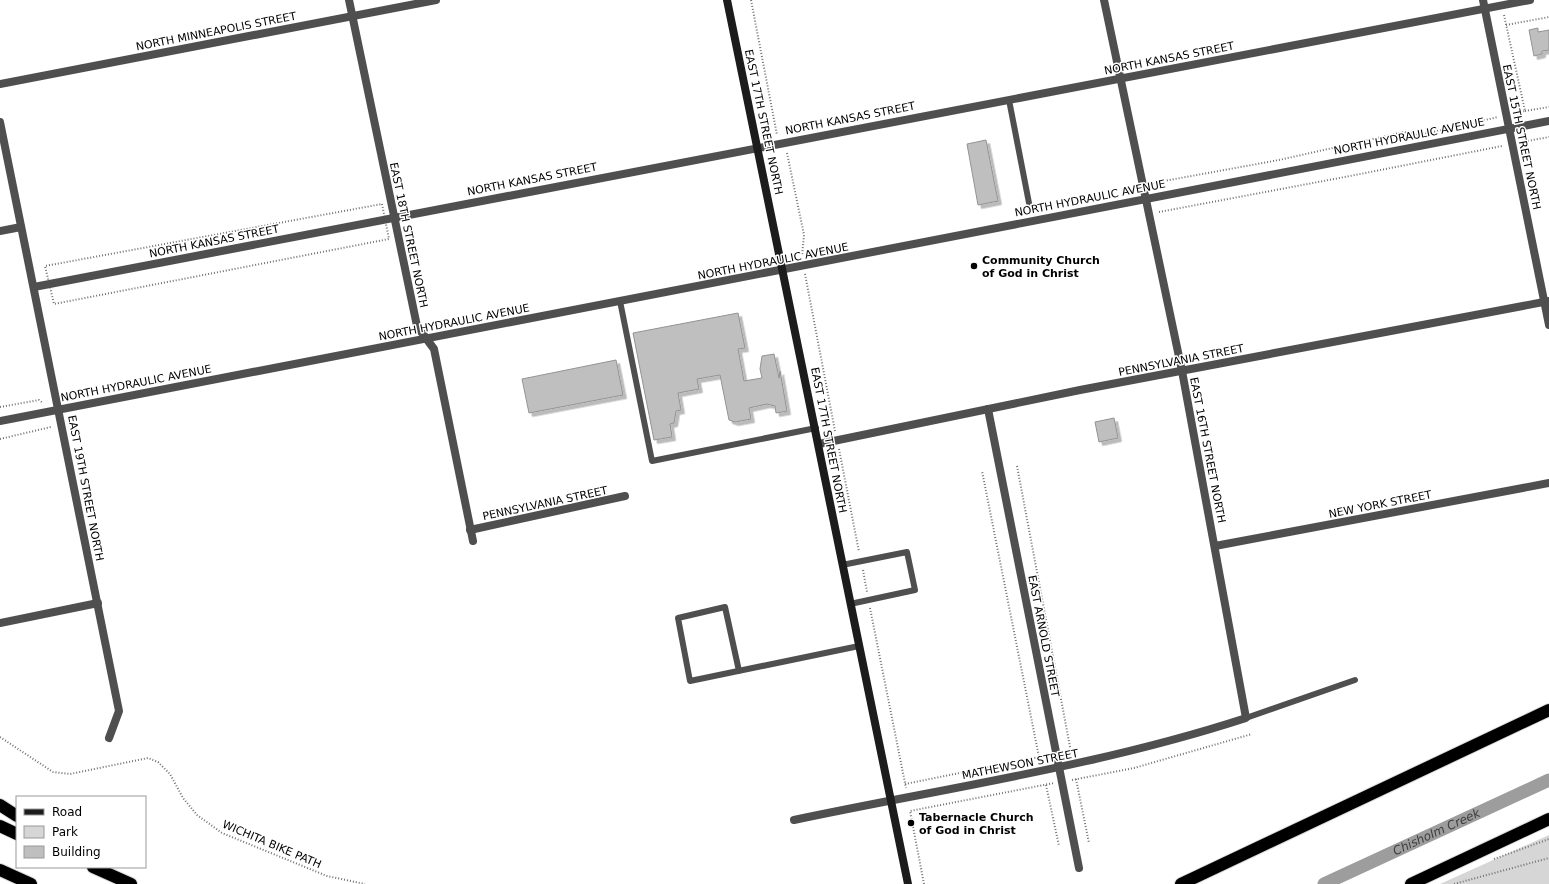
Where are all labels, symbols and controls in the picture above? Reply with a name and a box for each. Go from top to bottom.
street label: NORTH MINNEAPOLIS STREET [135,10,298,53]
street label: NORTH KANSAS STREET [1103,39,1235,77]
street label: EAST 17TH STREET NORTH [742,48,785,196]
street label: EAST 15TH STREET NORTH [1500,63,1543,211]
street label: NORTH KANSAS STREET [784,99,916,137]
street label: NORTH HYDRAULIC AVENUE [1332,115,1486,158]
street label: NORTH KANSAS STREET [466,160,598,198]
street label: EAST 18TH STREET NORTH [387,161,430,309]
street label: NORTH HYDRAULIC AVENUE [1013,177,1167,220]
street label: NORTH KANSAS STREET [148,222,280,260]
street label: NORTH HYDRAULIC AVENUE [696,240,850,283]
place label: Community Church of God in Christ [982,254,1100,280]
marker: Community Church of God in Christ [969,261,979,271]
street label: NORTH HYDRAULIC AVENUE [377,301,531,344]
street label: PENNSYLVANIA STREET [1117,342,1245,379]
street label: NORTH HYDRAULIC AVENUE [59,362,213,405]
street label: EAST 17TH STREET NORTH [808,366,849,514]
street label: EAST 16TH STREET NORTH [1187,376,1228,524]
street label: EAST 19TH STREET NORTH [65,414,106,562]
street label: PENNSYLVANIA STREET [481,484,609,523]
street label: NEW YORK STREET [1327,488,1433,521]
street label: EAST ARNOLD STREET [1025,574,1062,698]
street label: MATHEWSON STREET [961,747,1080,782]
legend [16,796,146,868]
text: Road [52,805,82,819]
water label: Chisholm Creek [1391,805,1483,858]
place label: Tabernacle Church of God in Christ [919,811,1034,837]
street label: WICHITA BIKE PATH [220,818,323,871]
marker: Tabernacle Church of God in Christ [906,818,916,828]
text: Park [52,825,78,839]
text: Building [52,845,101,859]

